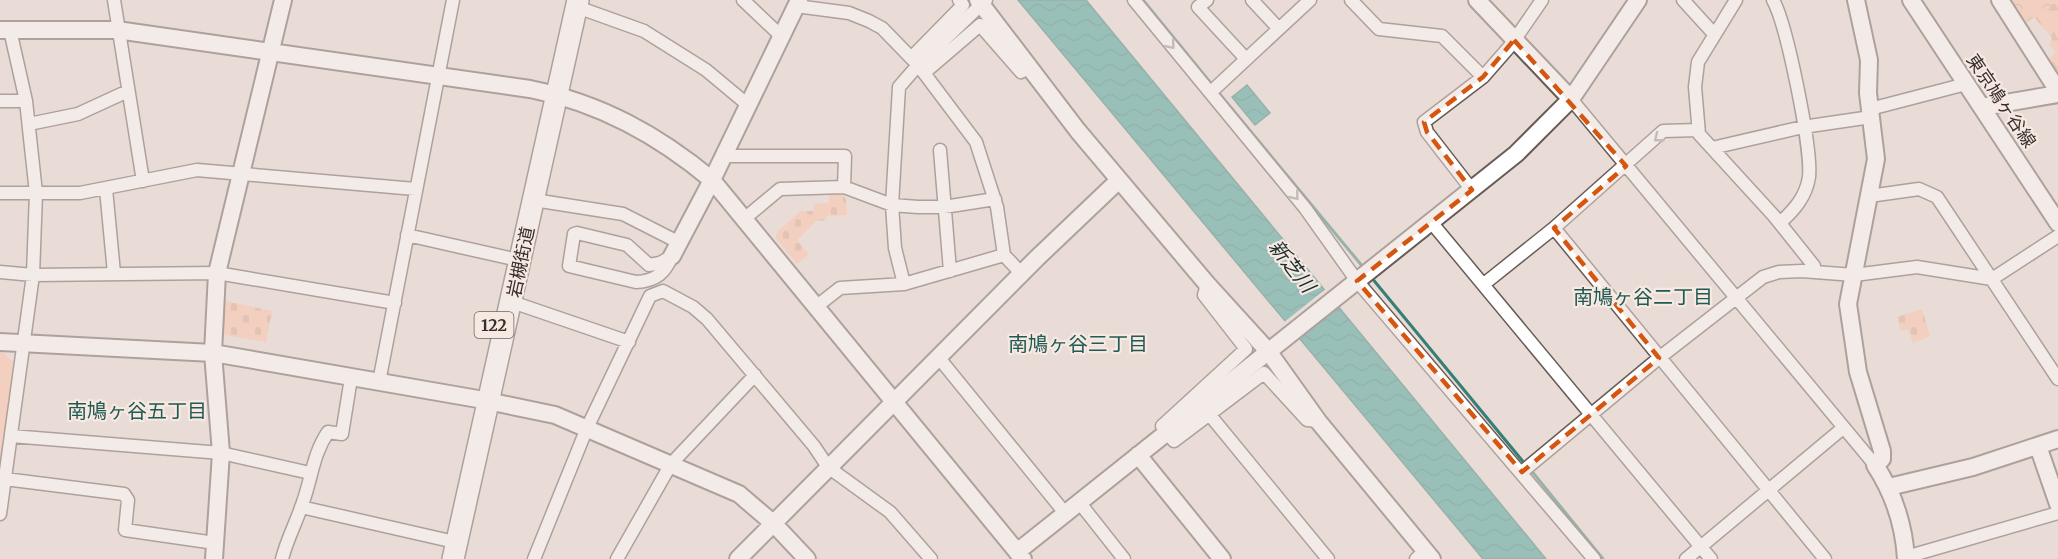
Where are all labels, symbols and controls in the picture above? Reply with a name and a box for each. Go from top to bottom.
one-way arrow [1164,38,1175,49]
street label: 東京鳩ヶ谷線 [1962,50,2041,152]
one-way arrow [1654,130,1665,141]
one-way arrow [1287,189,1298,200]
street label: 岩槻街道 [502,224,539,300]
water label: 新芝川 [1264,234,1322,299]
district label: 南鳩ヶ谷二丁目 [1573,284,1713,309]
road number: 122 [474,312,514,338]
district label: 南鳩ヶ谷三丁目 [1008,331,1148,356]
district label: 南鳩ヶ谷五丁目 [67,398,207,423]

